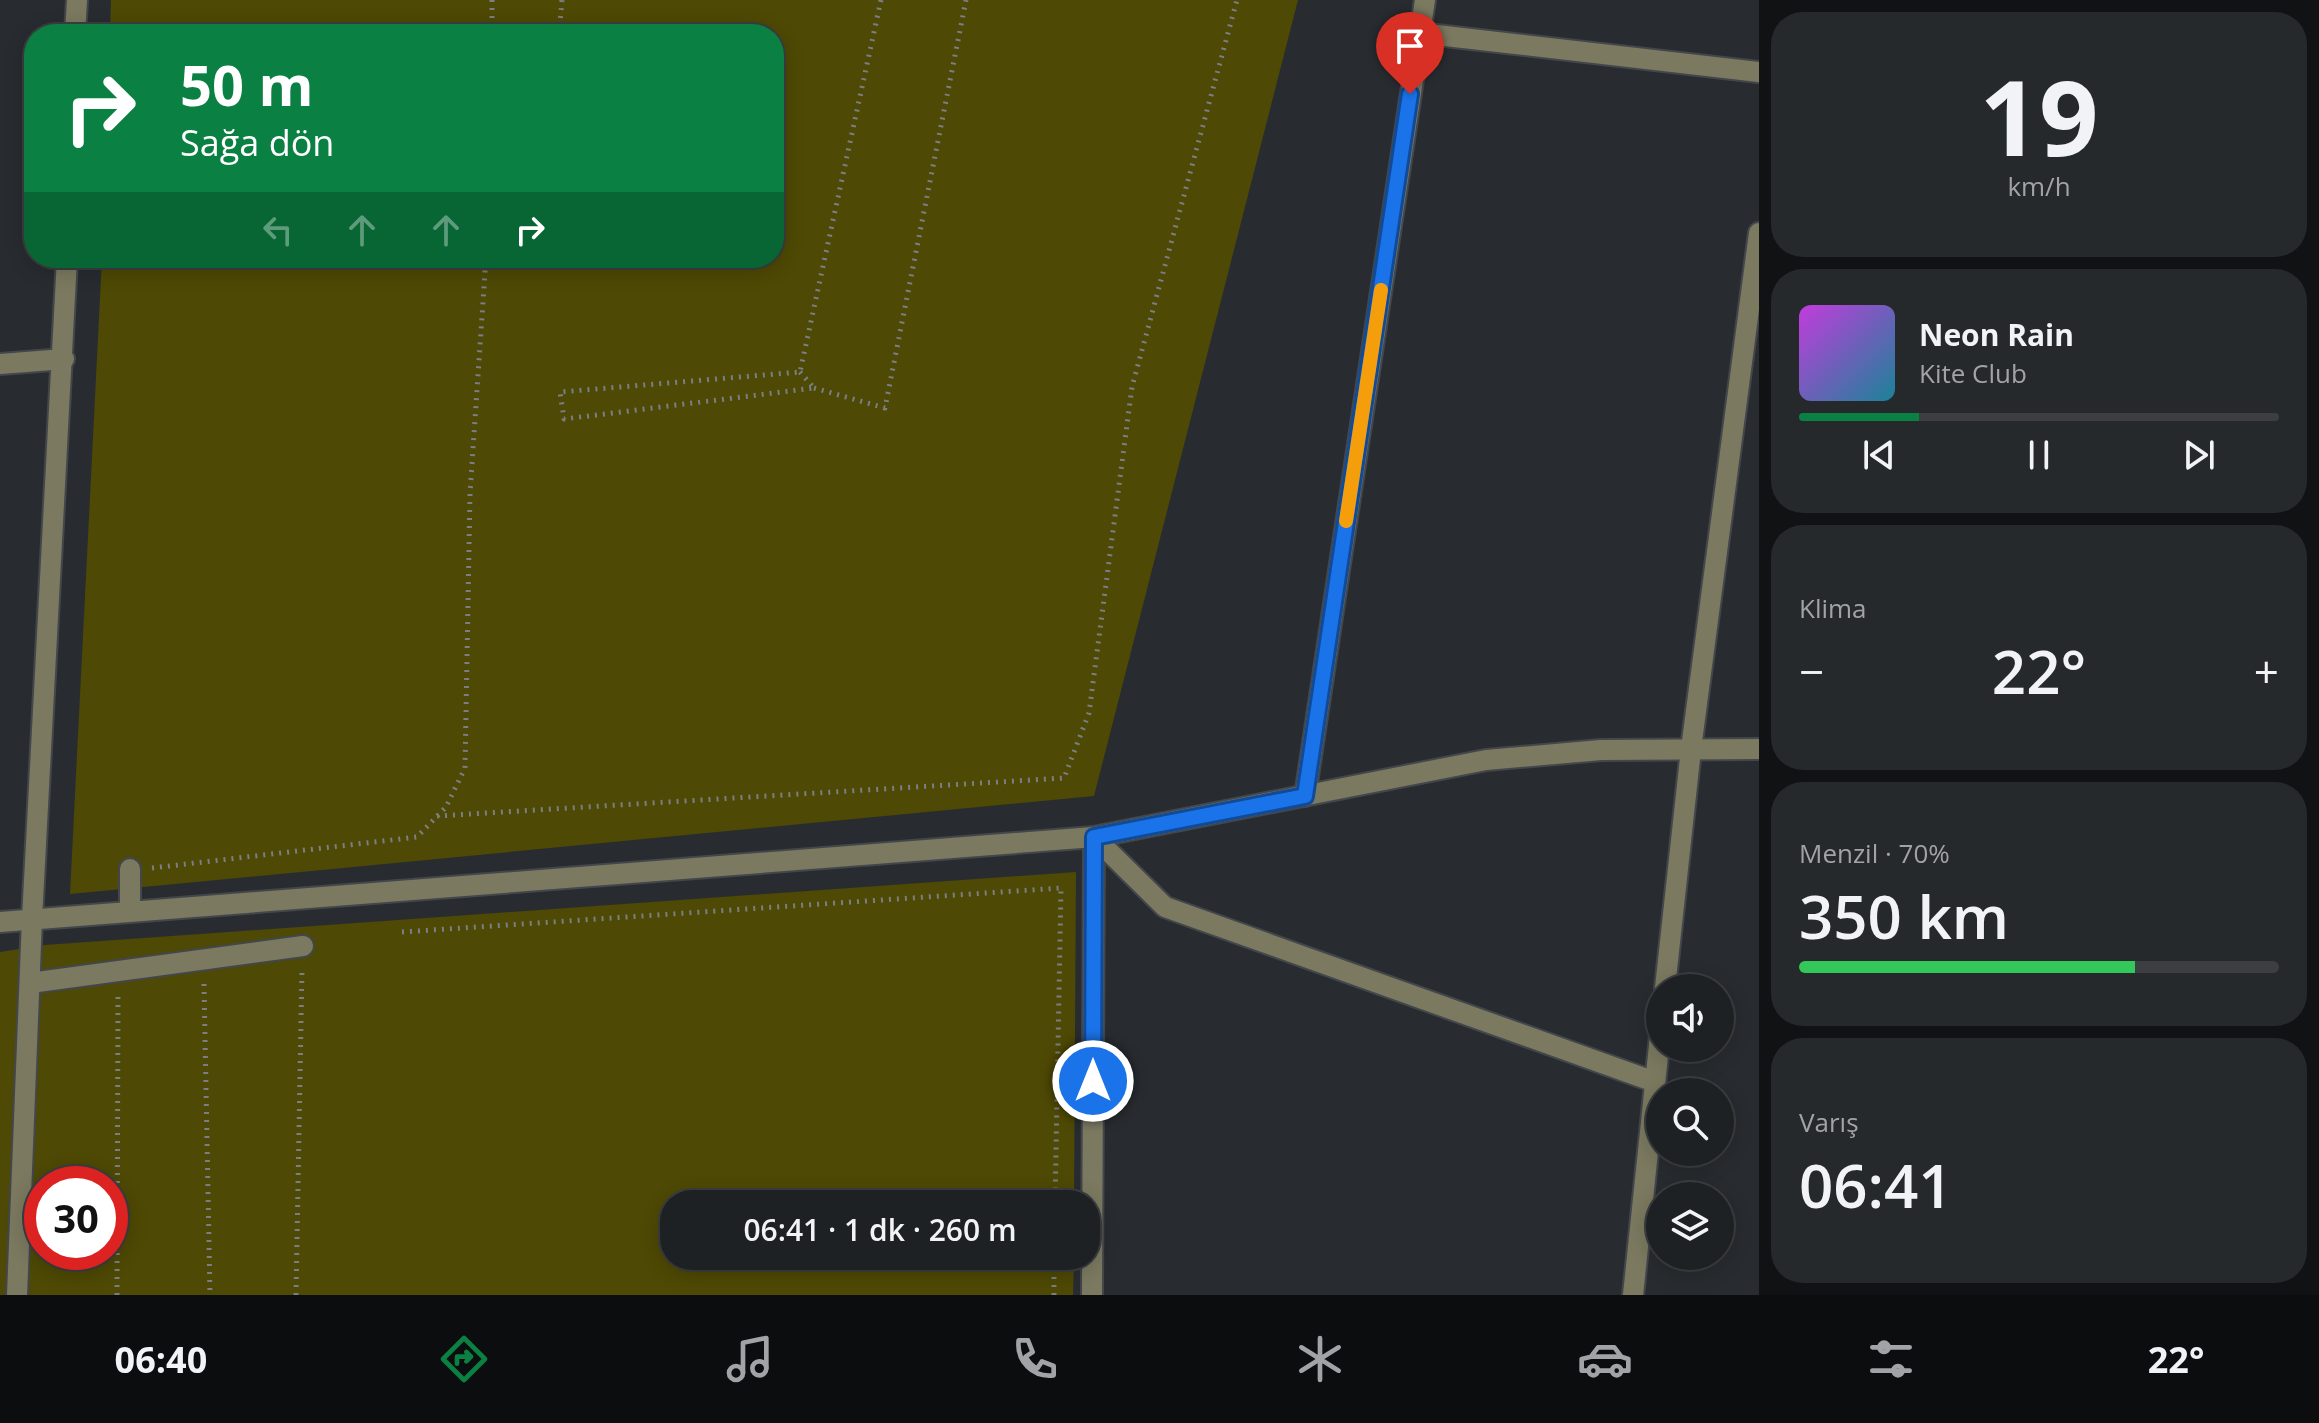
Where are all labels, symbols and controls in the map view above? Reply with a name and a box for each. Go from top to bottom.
pin [1376,12,1444,94]
icon: arrive [1388,24,1432,68]
text: 19 [1980,45,2098,186]
text: 50 m [180,46,314,122]
icon: right [48,56,152,160]
text: Sağa dön [180,118,334,167]
text: km/h [2007,168,2071,204]
icon: left [256,208,300,252]
icon: ahead [340,208,384,252]
icon: ahead [424,208,468,252]
icon: right [508,208,552,252]
text: Neon Rain [1919,314,2074,355]
text: Kite Club [1919,355,2027,391]
icon: previous [1857,433,1901,477]
icon: pause [2017,433,2061,477]
icon: next [2177,433,2221,477]
text: Klima [1799,590,1867,626]
text: 22° [1992,630,2086,712]
text: − [1799,641,1824,701]
text: + [2254,641,2279,701]
text: Menzil · 70% [1799,835,1950,871]
text: 350 km [1799,875,2009,957]
map controls [1646,974,1734,1270]
button: sound [1646,974,1734,1062]
position arrow [1051,1039,1135,1123]
button: search [1646,1078,1734,1166]
text: Varış [1799,1104,1859,1140]
text: 06:41 [1799,1144,1953,1226]
speed limit sign: 30 [24,1166,128,1270]
button: layers [1646,1182,1734,1270]
text: 06:41 · 1 dk · 260 m [743,1209,1017,1250]
icon: directions [436,1331,492,1387]
icon: music [722,1331,778,1387]
icon: phone [1007,1331,1063,1387]
icon: climate [1292,1331,1348,1387]
icon: car [1577,1331,1633,1387]
icon: filters [1863,1331,1919,1387]
text: 06:40 [115,1335,207,1384]
text: 22° [2148,1335,2204,1384]

